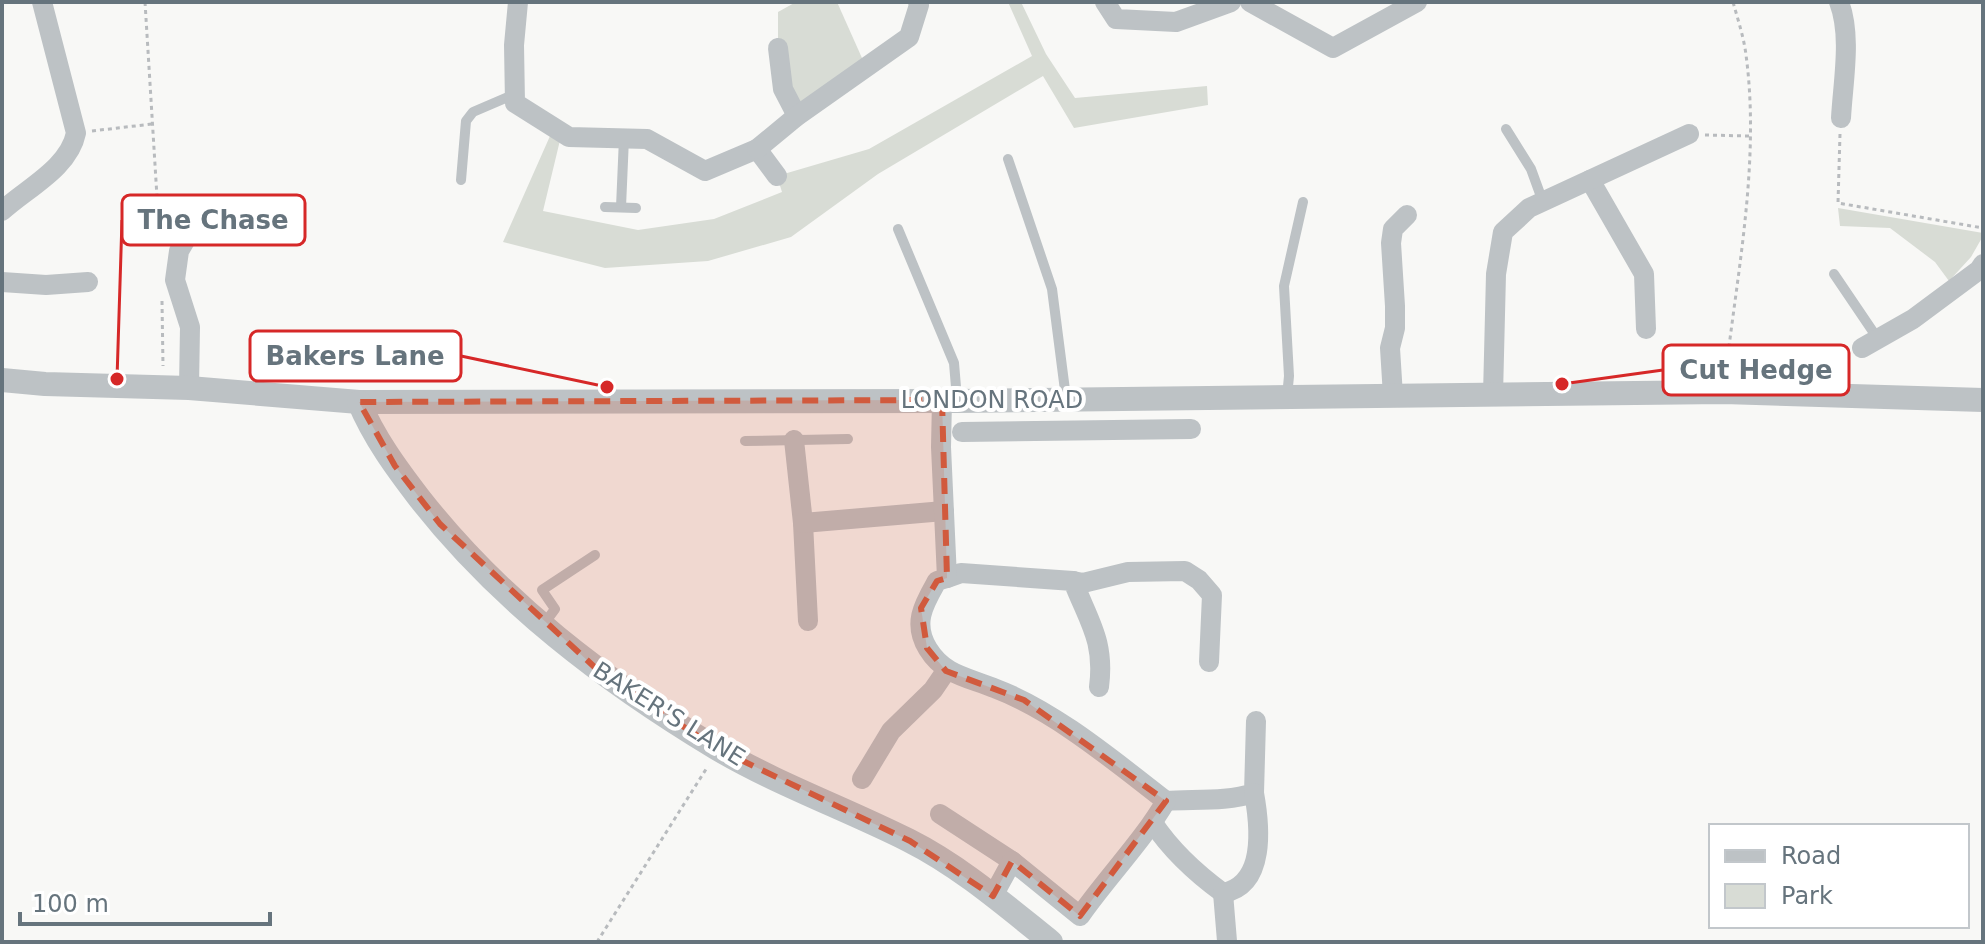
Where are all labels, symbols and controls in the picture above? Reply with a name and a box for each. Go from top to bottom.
callout: The Chase [122,195,305,245]
text: The Chase [137,205,289,235]
callout: Bakers Lane [250,331,461,381]
text: Bakers Lane [265,341,445,371]
callout: Cut Hedge [1663,345,1849,395]
text: Cut Hedge [1679,355,1833,385]
street label: LONDON ROAD [901,386,1083,414]
street label: BAKER'S LANE [588,656,750,772]
legend [1709,824,1969,928]
text: Road [1781,842,1841,870]
scale bar [20,876,270,926]
text: Park [1781,882,1833,910]
text: 100 m [32,890,109,918]

